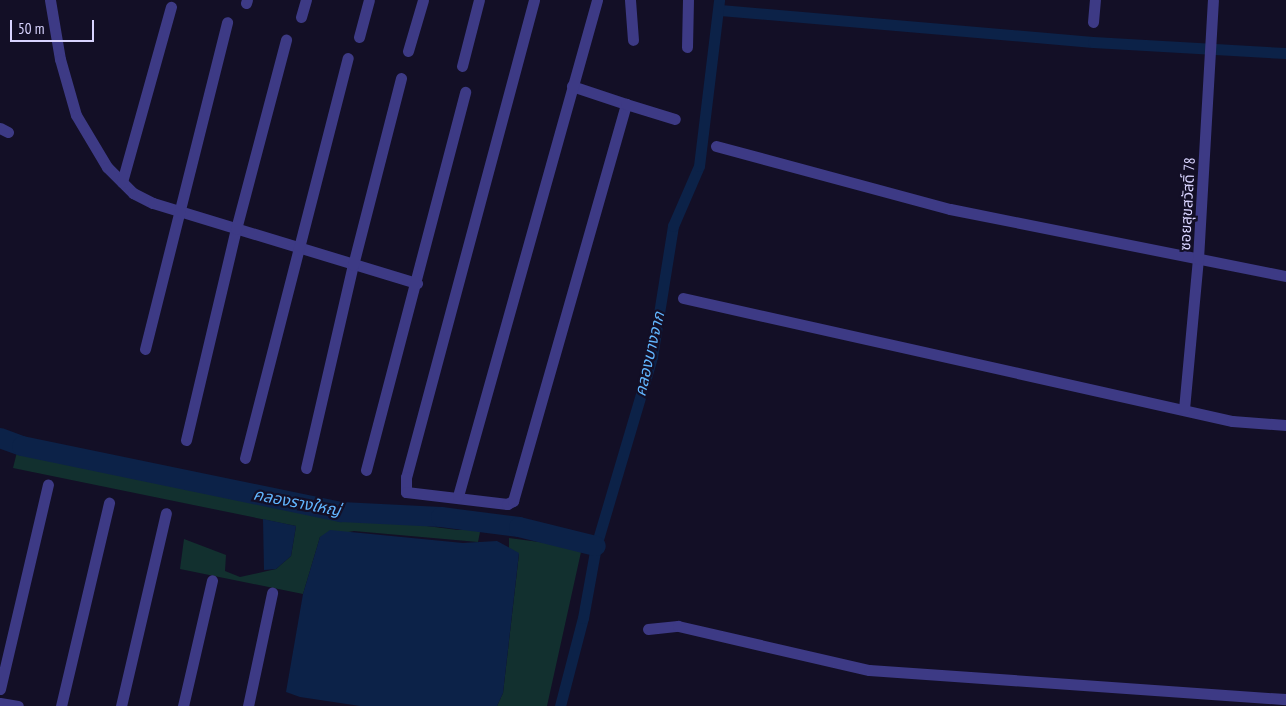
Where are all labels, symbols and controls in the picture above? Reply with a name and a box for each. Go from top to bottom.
scale bar [12,10,96,42]
text: 50 m [18,19,44,38]
street label: ซอยสุขสวัสดิ์ 78 [1176,157,1198,251]
water label: คลองบางจาก [630,310,668,398]
water label: คลองรางใหญ่ [252,484,342,520]

